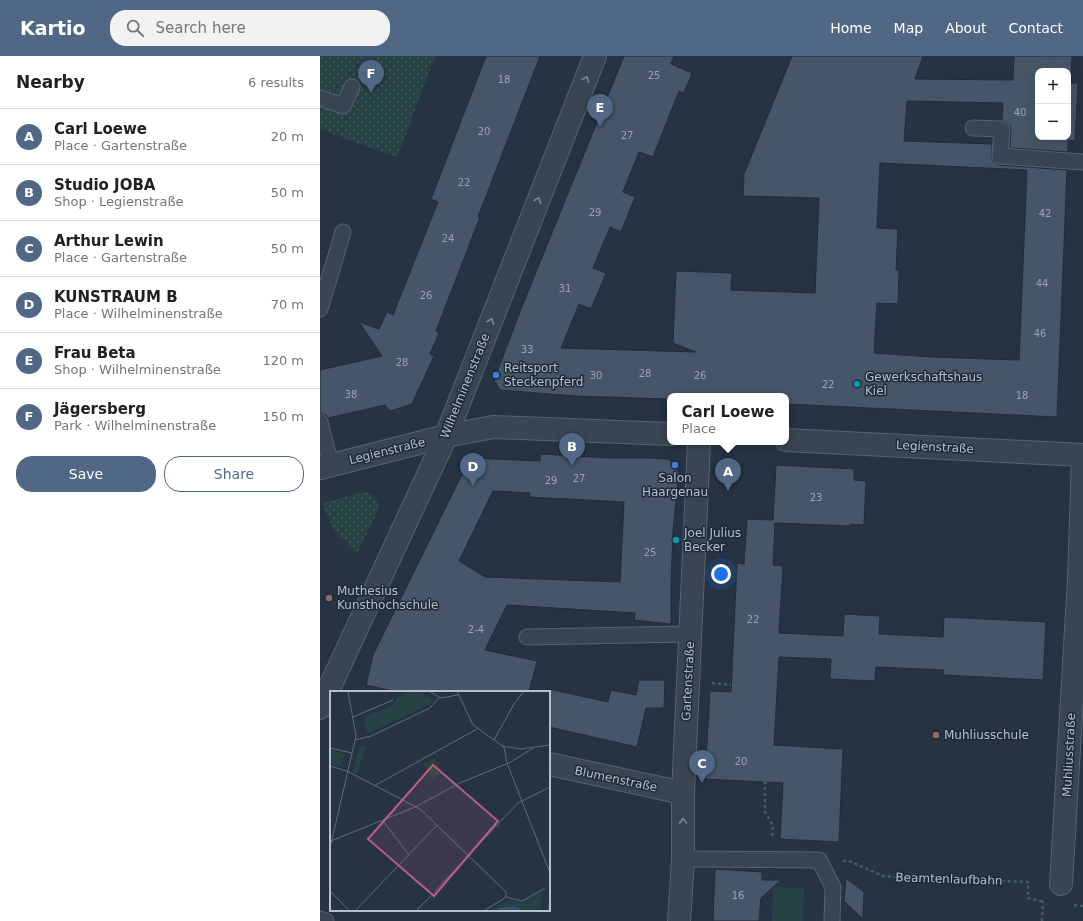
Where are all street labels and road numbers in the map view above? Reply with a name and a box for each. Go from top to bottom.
street label: Wilhelminenstraße [437,331,493,441]
street label: Legienstraße [347,435,427,467]
street label: Legienstraße [896,438,974,456]
street label: Gartenstraße [679,641,697,721]
street label: Muhliusstraße [1060,713,1078,797]
street label: Blumenstraße [573,763,659,795]
street label: Beamtenlaufbahn [895,870,1003,888]

